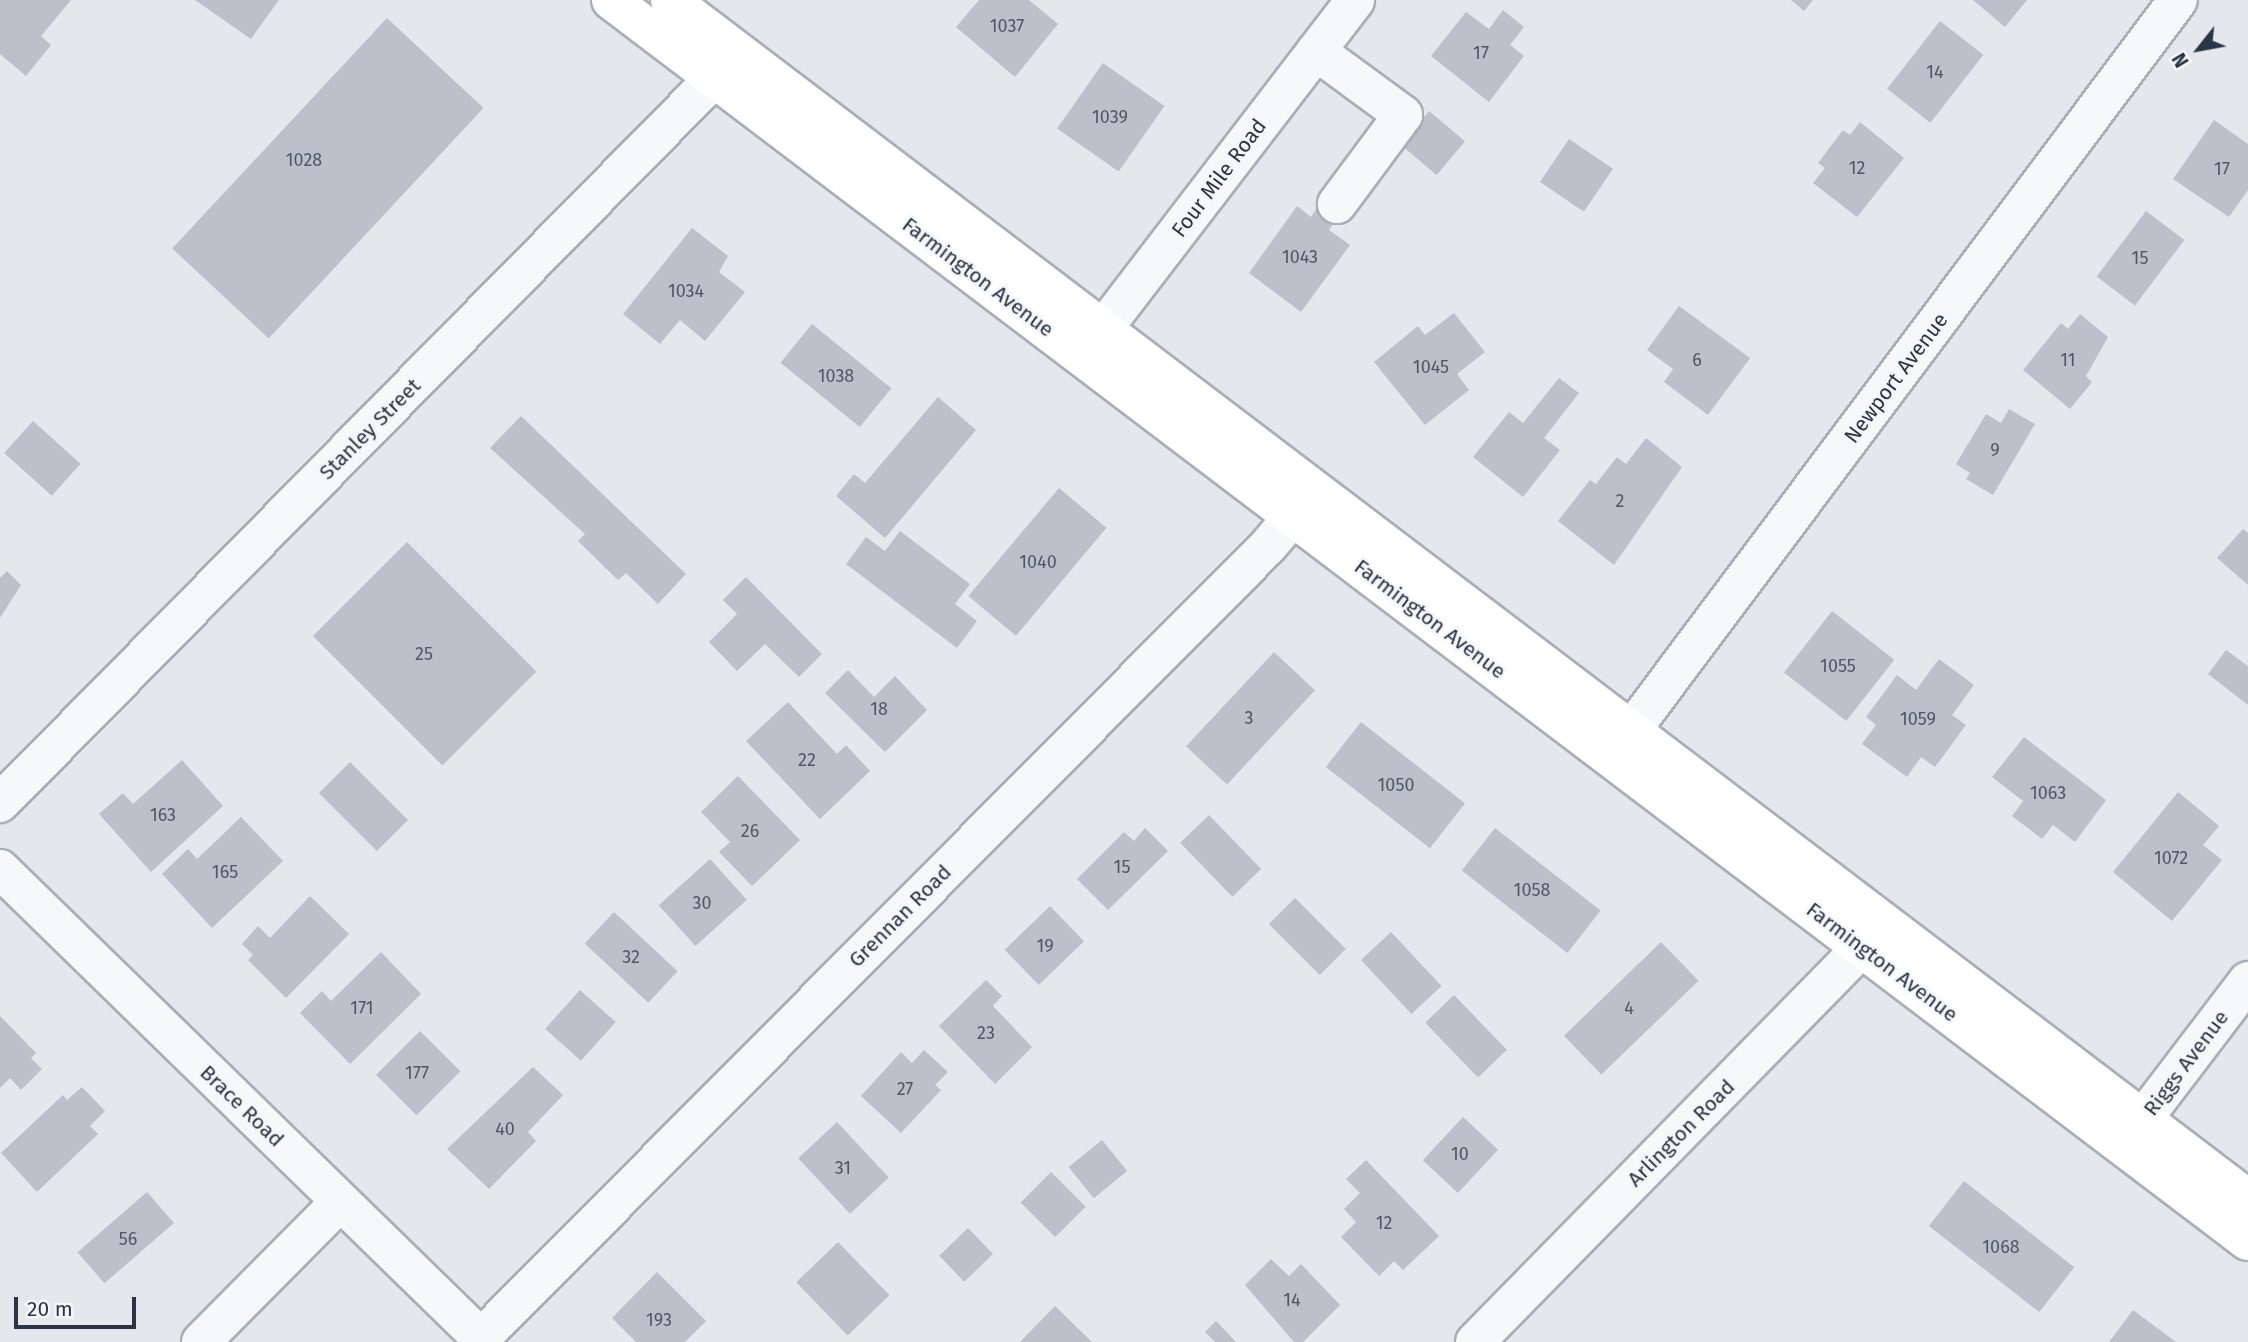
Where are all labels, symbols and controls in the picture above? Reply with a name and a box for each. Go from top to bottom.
north arrow [2164,14,2234,84]
house number: 1037 [990,15,1024,37]
house number: 17 [1473,42,1489,64]
text: N [2167,49,2194,71]
house number: 14 [1926,61,1944,83]
house number: 1039 [1092,106,1128,128]
street label: Four Mile Road [1166,114,1272,242]
house number: 1028 [286,149,322,171]
house number: 12 [1849,157,1865,179]
house number: 17 [2214,158,2230,180]
street label: Farmington Avenue [897,212,1059,342]
house number: 1043 [1282,246,1318,268]
house number: 15 [2132,247,2148,269]
house number: 1034 [668,280,704,302]
street label: Newport Avenue [1839,308,1953,448]
house number: 6 [1692,349,1702,371]
house number: 11 [2060,349,2076,371]
house number: 1045 [1413,356,1449,378]
house number: 1038 [818,365,854,387]
street label: Stanley Street [314,373,426,485]
house number: 9 [1990,439,2000,461]
house number: 2 [1616,490,1624,512]
house number: 1040 [1019,551,1057,573]
street label: Farmington Avenue [1349,554,1511,684]
house number: 25 [415,643,433,665]
house number: 1055 [1820,655,1856,677]
house number: 18 [870,698,888,720]
house number: 3 [1245,707,1253,729]
house number: 1059 [1900,708,1936,730]
house number: 22 [798,749,816,771]
house number: 1050 [1378,774,1414,796]
house number: 1063 [2030,782,2066,804]
house number: 163 [150,804,176,826]
house number: 26 [741,820,759,842]
house number: 1072 [2154,847,2188,869]
house number: 15 [1114,856,1130,878]
street label: Grennan Road [844,860,956,972]
house number: 165 [212,861,238,883]
house number: 1058 [1514,879,1550,901]
house number: 30 [692,892,712,914]
street label: Farmington Avenue [1801,897,1963,1027]
house number: 19 [1036,935,1054,957]
house number: 32 [622,946,640,968]
house number: 171 [350,997,374,1019]
house number: 4 [1624,997,1634,1019]
street label: Riggs Avenue [2138,1005,2234,1121]
house number: 23 [977,1022,995,1044]
street label: Brace Road [195,1060,289,1152]
house number: 177 [405,1062,429,1084]
street label: Arlington Road [1622,1074,1740,1192]
house number: 27 [897,1078,913,1100]
house number: 40 [495,1118,515,1140]
house number: 10 [1451,1143,1469,1165]
house number: 31 [835,1157,851,1179]
house number: 12 [1376,1212,1392,1234]
house number: 56 [119,1228,137,1250]
house number: 1068 [1982,1236,2020,1258]
scale bar [18,1282,140,1326]
house number: 14 [1283,1289,1301,1311]
text: 20 m [27,1296,73,1322]
house number: 193 [646,1309,672,1331]

